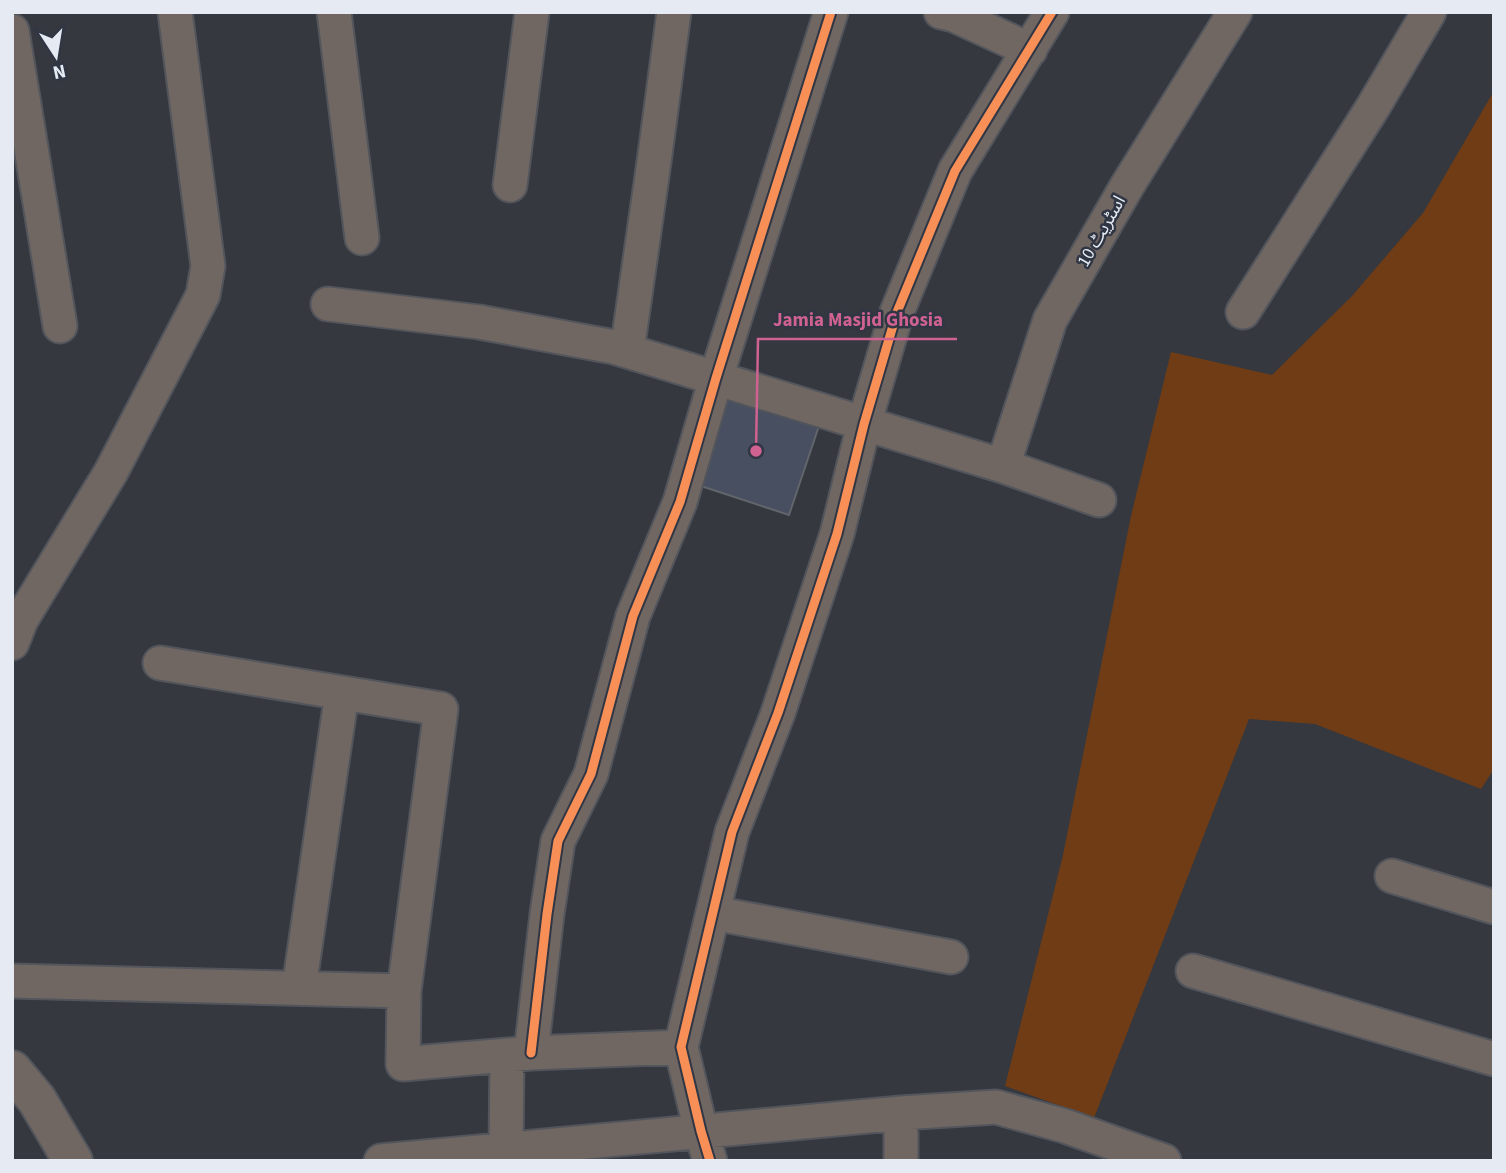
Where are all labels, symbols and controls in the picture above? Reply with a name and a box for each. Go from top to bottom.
north arrow [21,21,91,91]
text: N [50,57,68,86]
street label: اسٹریٹ 10 [1071,191,1132,271]
callout: Jamia Masjid Ghosia [758,299,957,339]
text: Jamia Masjid Ghosia [773,307,943,334]

